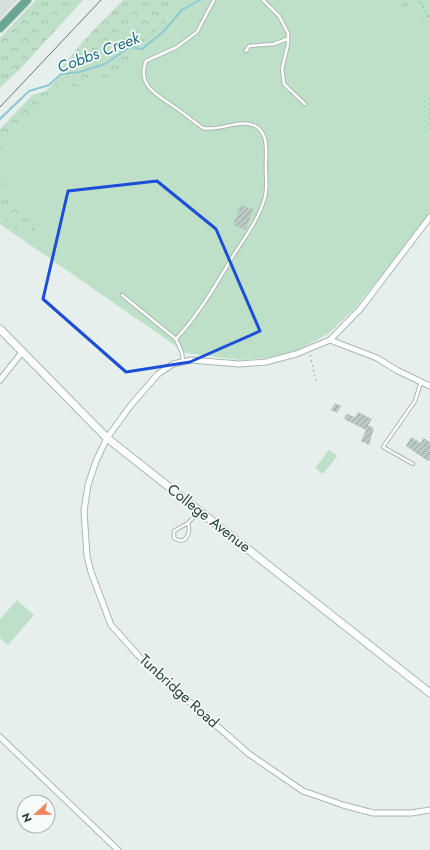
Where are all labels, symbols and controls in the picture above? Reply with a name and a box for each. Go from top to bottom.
water label: Cobbs Creek [54,26,144,79]
street label: College Avenue [163,478,256,558]
street label: Tunbridge Road [134,649,224,733]
north arrow [16,794,56,834]
text: N [18,811,36,825]

